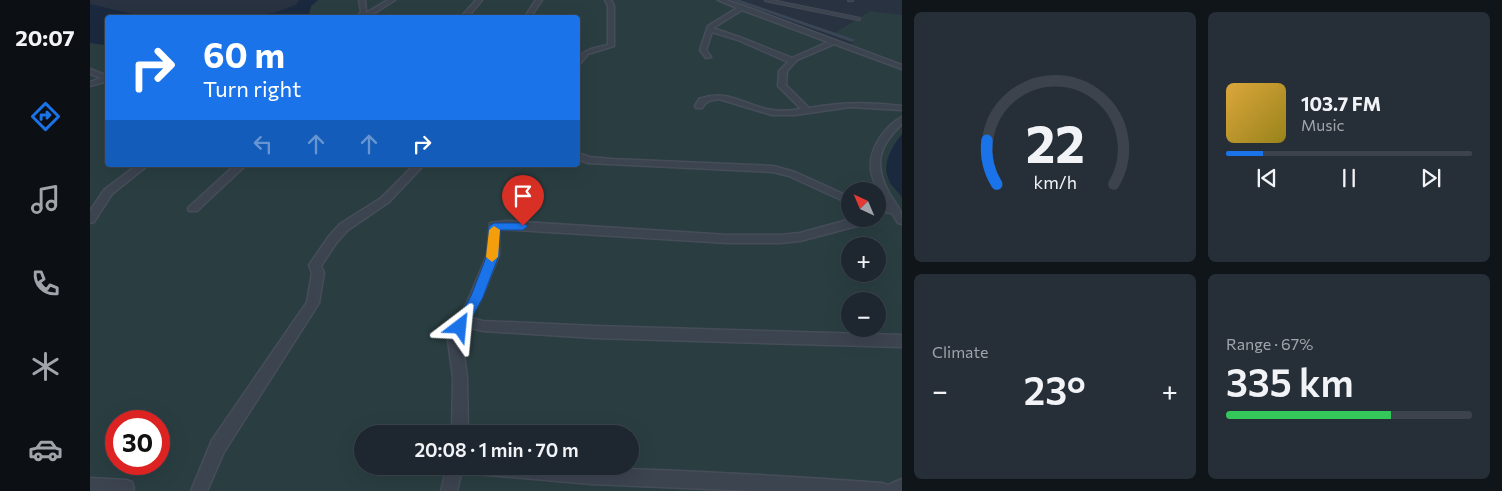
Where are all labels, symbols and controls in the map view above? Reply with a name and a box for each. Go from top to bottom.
text: 20:07 [15,24,75,51]
text: 60 m [203,32,285,75]
icon: right [120,35,185,100]
text: Turn right [203,75,301,102]
text: 103.7 FM [1301,92,1381,115]
icon: directions [28,99,63,134]
text: 22 [1025,110,1085,174]
text: Music [1301,115,1345,134]
icon: left [249,130,277,158]
icon: ahead [302,130,330,158]
icon: ahead [355,130,383,158]
icon: right [408,130,436,158]
icon: previous [1253,164,1281,192]
icon: pause [1335,164,1363,192]
icon: next [1417,164,1445,192]
text: km/h [1033,171,1077,193]
pin [502,175,544,226]
icon: music [28,182,63,217]
icon: arrive [509,182,537,210]
north arrow [841,182,886,228]
map controls [841,182,886,337]
button: + [841,237,886,282]
icon: phone [28,266,63,301]
button: − [841,292,886,337]
position arrow [433,300,485,352]
text: Range · 67% [1226,334,1313,353]
text: Climate [932,342,988,361]
icon: climate [28,349,63,384]
text: 335 km [1226,358,1354,405]
text: 23° [1024,366,1086,413]
text: − [932,373,948,407]
text: + [1162,373,1178,407]
speed limit sign: 30 [105,410,170,475]
icon: car [28,432,63,467]
text: 20:08 · 1 min · 70 m [414,438,579,461]

